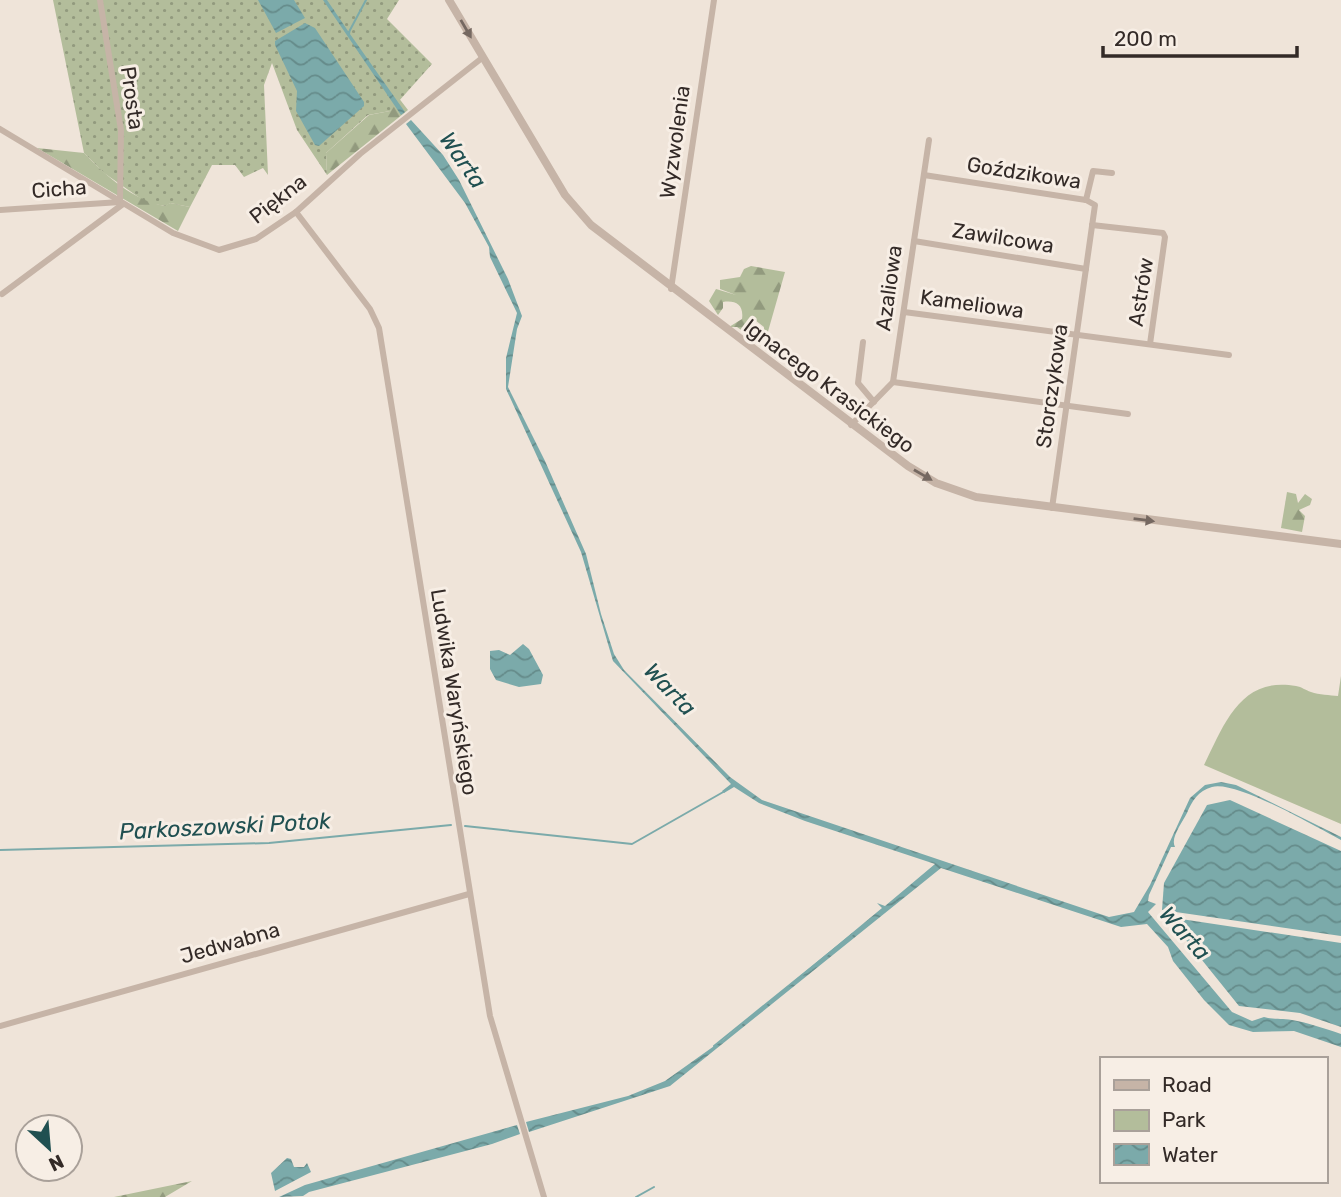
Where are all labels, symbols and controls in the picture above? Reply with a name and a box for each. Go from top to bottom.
scale bar [1103,14,1297,58]
one-way arrow [459,20,472,39]
text: 200 m [1114,26,1177,51]
street label: Prosta [116,65,149,131]
street label: Wyzwolenia [654,84,695,200]
water label: Warta [434,126,492,194]
street label: Goździkowa [965,151,1083,194]
street label: Piękna [244,169,311,229]
street label: Cicha [31,174,87,203]
street label: Zawilcowa [950,217,1056,258]
street label: Azaliowa [870,243,907,332]
street label: Astrów [1123,256,1158,328]
street label: Kameliowa [919,284,1026,323]
street label: Ignacego Krasickiego [739,313,920,458]
street label: Storczykowa [1030,322,1073,450]
one-way arrow [913,469,932,481]
one-way arrow [1133,514,1155,525]
street label: Ludwika Waryńskiego [426,587,483,797]
water label: Warta [638,657,702,721]
water label: Parkoszowski Potok [118,806,333,846]
water label: Warta [1154,900,1216,966]
street label: Jedwabna [177,916,283,969]
legend [1100,1057,1327,1183]
text: Road [1162,1072,1212,1097]
text: Park [1162,1107,1206,1132]
north arrow [14,1113,84,1183]
text: Water [1162,1142,1218,1167]
text: N [45,1149,67,1176]

